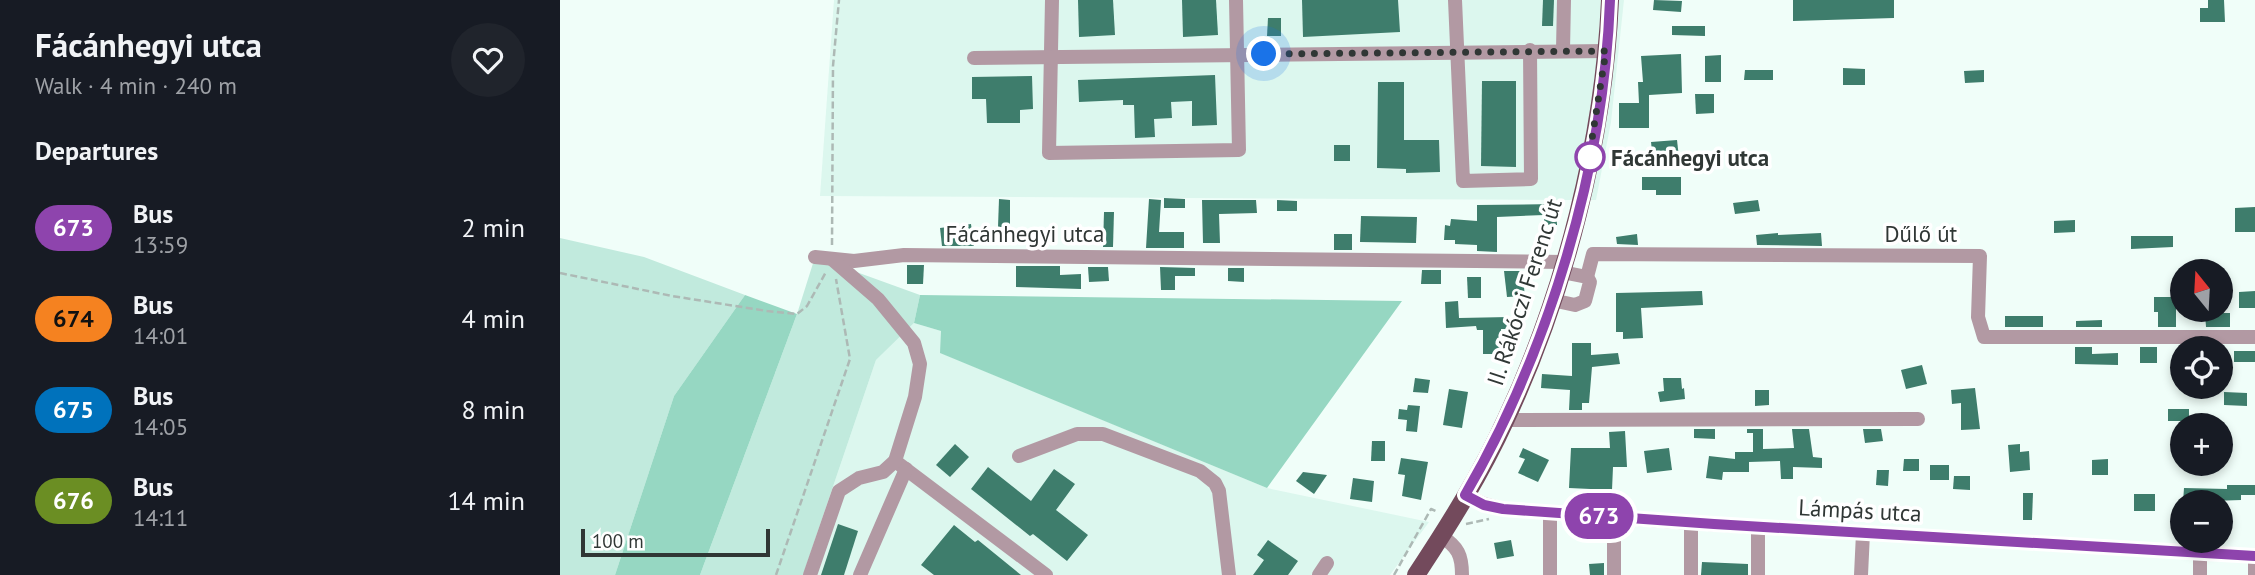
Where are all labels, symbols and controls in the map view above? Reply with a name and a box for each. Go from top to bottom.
text: Fácánhegyi utca [35,23,262,66]
button: heart [451,23,525,97]
your location [1246,36,1281,71]
text: Walk · 4 min · 240 m [35,71,237,100]
text: Departures [35,134,158,167]
marker: Fácánhegyi utca [1575,142,1605,172]
place label: Fácánhegyi utca [1611,143,1769,172]
street label: II. Rákóczi Ferenc út [1480,195,1568,389]
text: Bus [133,197,173,230]
text: 2 min [462,211,525,244]
text: 673 [53,212,94,243]
street label: Fácánhegyi utca [946,219,1104,248]
street label: Dűlő út [1885,219,1958,248]
text: 13:59 [133,230,188,259]
north arrow [2170,259,2233,322]
map controls [2170,259,2233,553]
text: Bus [133,288,173,321]
text: 4 min [462,302,525,335]
text: 674 [53,303,94,334]
text: 14:01 [133,321,188,350]
button: locate [2170,336,2233,399]
text: Bus [133,379,173,412]
text: 8 min [462,393,525,426]
text: 675 [53,394,94,425]
text: 14:05 [133,412,188,441]
button: + [2170,413,2233,476]
text: Bus [133,470,173,503]
text: 14 min [447,484,525,517]
text: 676 [53,485,94,516]
button: − [2170,490,2233,553]
street label: Lámpás utca [1798,492,1922,528]
line badge: 673 [1559,493,1639,539]
text: 673 [1579,500,1619,531]
text: 14:11 [133,503,188,532]
scale bar [581,526,770,558]
text: 100 m [592,529,644,553]

